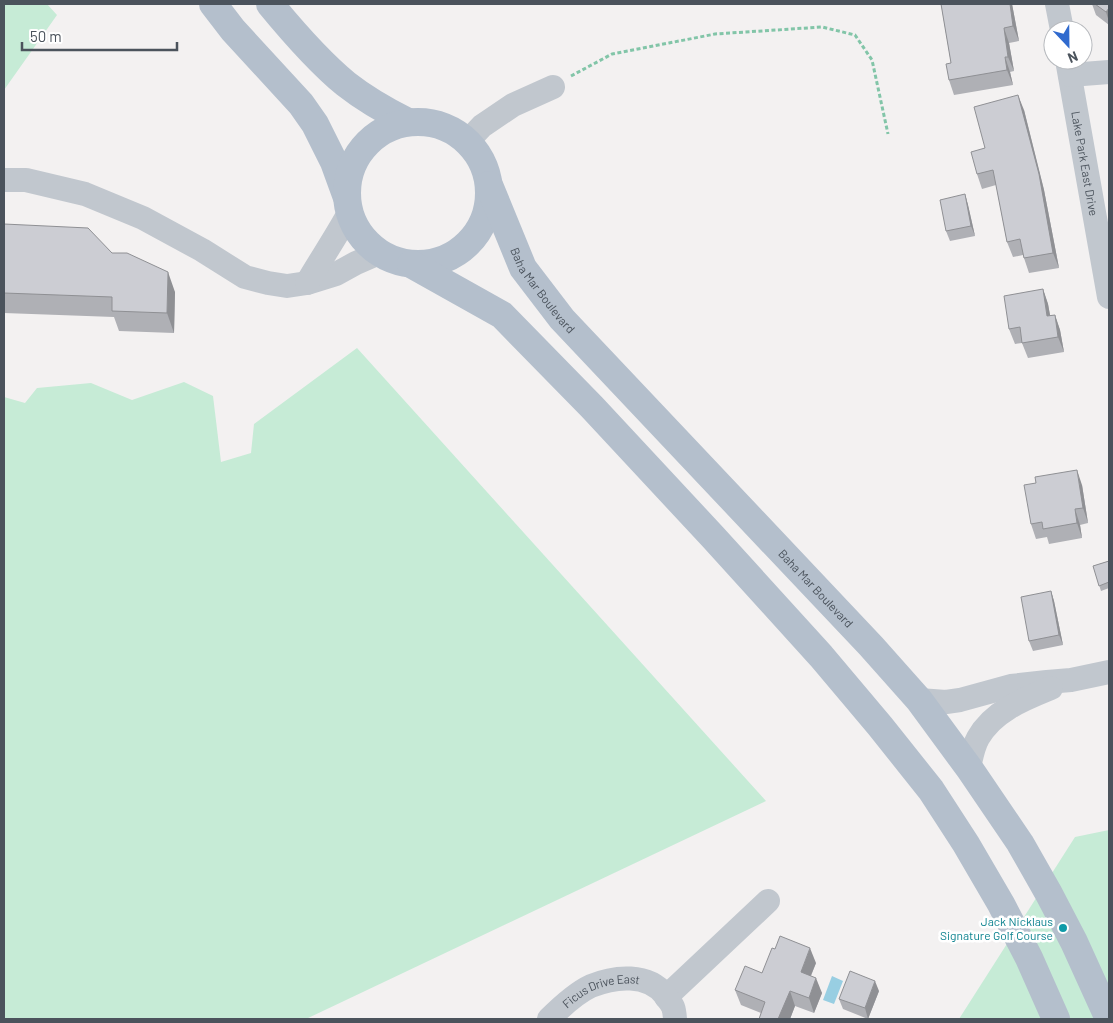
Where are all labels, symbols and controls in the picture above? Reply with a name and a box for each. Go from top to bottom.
scale bar [22,20,178,52]
north arrow [1043,20,1093,70]
text: 50 m [30,27,62,45]
text: N [1066,48,1081,67]
street label: Lake Park East Drive [1069,110,1101,217]
street label: Baha Mar Boulevard [508,245,578,336]
street label: Baha Mar Boulevard [776,546,856,630]
place label: Jack Nicklaus Signature Golf Course [940,914,1053,942]
marker: Jack Nicklaus Signature Golf Course [1057,922,1069,934]
street label: Ficus Drive East [559,971,641,1010]

